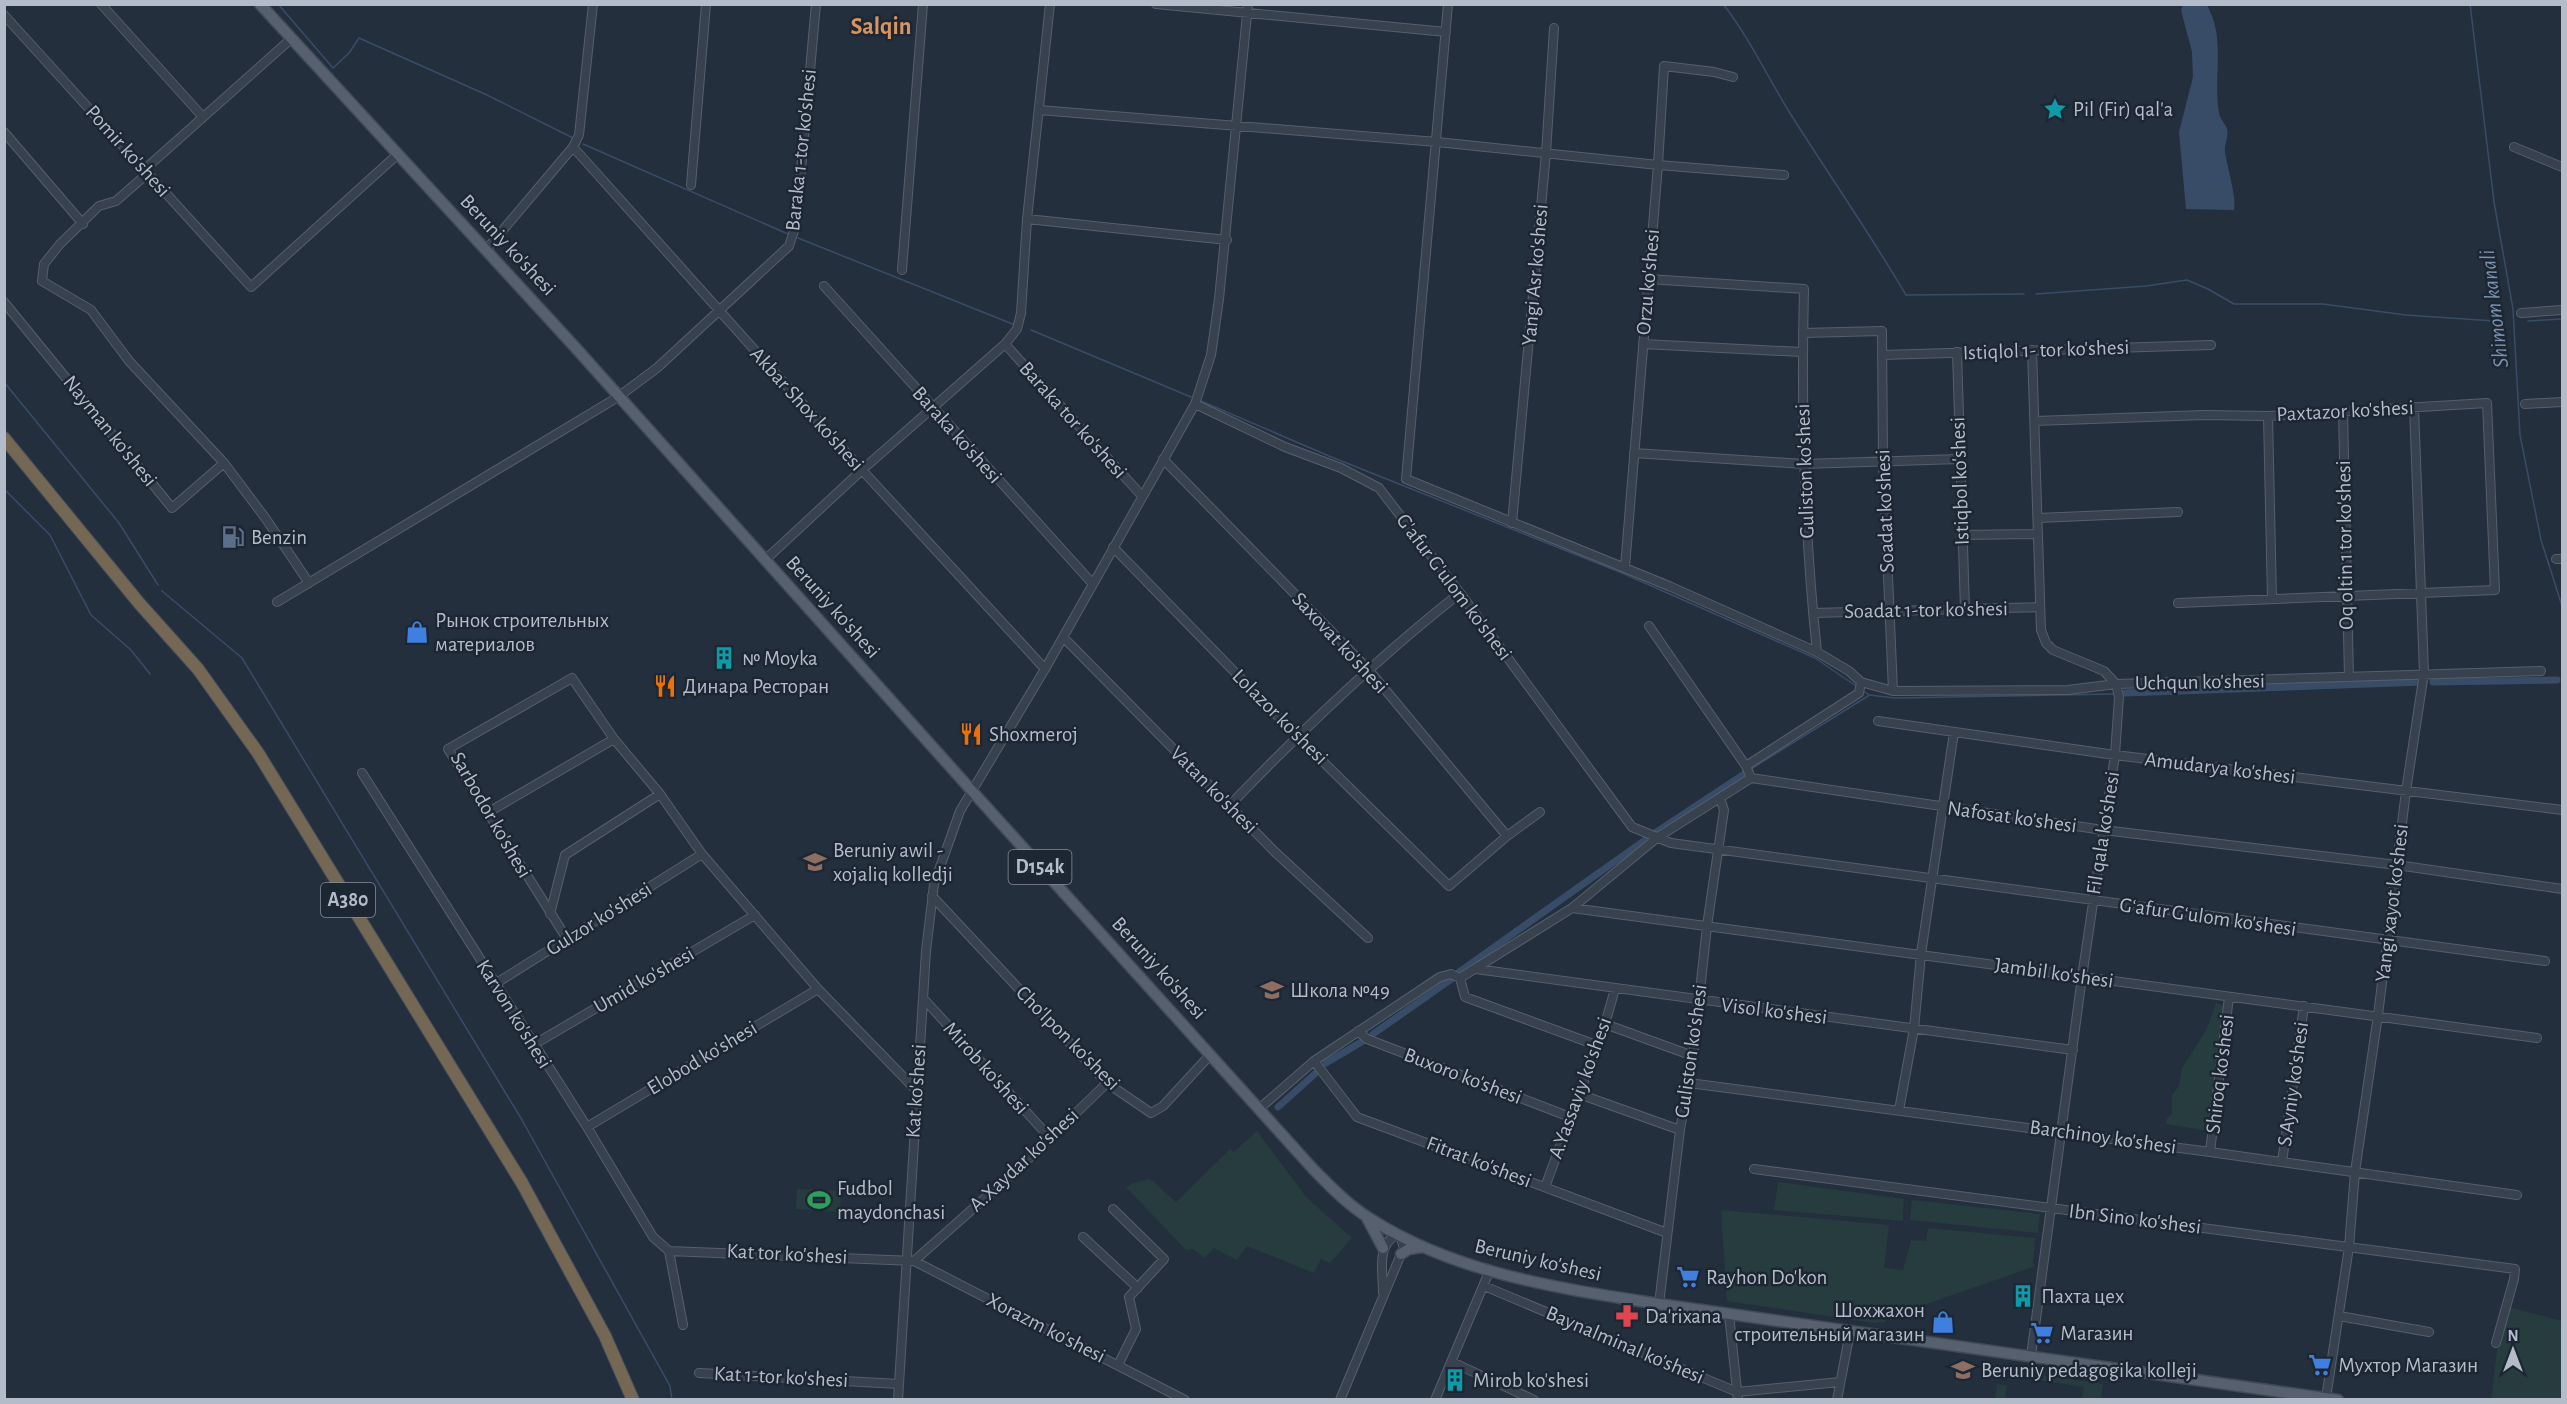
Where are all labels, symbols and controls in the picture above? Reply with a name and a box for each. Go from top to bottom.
district label: Salqin [851,15,911,39]
street label: Baraka 1-tor ko'shesi [782,68,820,232]
place icon: Pil (Fir) qal'a [2042,96,2068,122]
place label: Pil (Fir) qal'a [2073,99,2173,120]
street label: Pomir ko'shesi [82,101,174,201]
street label: Beruniy ko'shesi [456,190,560,300]
street label: Yangi Asr ko'shesi [1518,203,1552,347]
street label: Orzu ko'shesi [1633,228,1663,336]
water label: Shimom kanali [2476,249,2512,369]
street label: Istiqlol 1- tor ko'shesi [1962,337,2130,363]
street label: Akbar Shox ko'shesi [746,343,868,475]
street label: Baraka tor ko'shesi [1015,358,1131,482]
street label: Nayman ko'shesi [59,372,161,490]
street label: Baraka ko'shesi [908,382,1006,488]
street label: Paxtazor ko'shesi [2276,397,2414,425]
street label: Guliston ko'shesi [1792,403,1818,539]
street label: Istiqbol ko'shesi [1947,417,1973,545]
street label: Soadat ko'shesi [1872,449,1898,573]
street label: Oq oltin 1 tor ko'shesi [2333,460,2357,630]
street label: G'afur G'ulom ko'shesi [1392,510,1516,664]
fuel station icon: Benzin [220,524,246,550]
place label: Benzin [251,527,307,548]
street label: Beruniy ko'shesi [782,552,884,662]
street label: Saxovat ko'shesi [1288,588,1392,698]
street label: Soadat 1-tor ko'shesi [1844,598,2008,622]
place label: Рынок строительных материалов [435,610,609,655]
shop icon: Рынок строительных материалов [404,619,430,645]
building icon: № Moyka [711,645,737,671]
place label: № Moyka [742,648,818,669]
street label: Lolazor ko'shesi [1228,665,1332,769]
street label: Uchqun ko'shesi [2135,670,2265,694]
restaurant icon: Динара Ресторан [652,673,678,699]
place label: Динара Ресторан [683,676,829,697]
restaurant icon: Shoxmeroj [958,721,984,747]
place label: Shoxmeroj [989,724,1078,745]
street label: Vatan ko'shesi [1166,742,1262,838]
street label: Amudarya ko'shesi [2143,748,2297,788]
street label: Sarbodor ko'shesi [447,749,535,881]
street label: Fil qala ko'shesi [2083,770,2123,896]
street label: Nafosat ko'shesi [1946,798,2078,836]
street label: Yangi xayot ko'shesi [2372,823,2412,983]
place label: Beruniy awil - xojaliq kolledji [833,840,953,885]
school or university icon: Beruniy awil - xojaliq kolledji [802,849,828,875]
road number: D154k [1008,850,1072,884]
street label: Gulzor ko'shesi [543,878,655,960]
road number: A380 [321,883,375,917]
street label: Gʻafur Gʻulom ko'shesi [2118,894,2298,940]
street label: Beruniy ko'shesi [1108,913,1210,1023]
street label: Umid ko'shesi [590,943,698,1017]
street label: Jambil ko'shesi [1993,954,2115,992]
street label: Karvon ko'shesi [472,956,556,1072]
school or university icon: Школа №49 [1259,977,1285,1003]
place label: Школа №49 [1290,980,1390,1001]
street label: Cho'lpon ko'shesi [1012,982,1124,1094]
street label: Guliston ko'shesi [1671,983,1711,1119]
street label: Visol ko'shesi [1720,994,1828,1028]
street label: Shiroq ko'shesi [2202,1013,2238,1135]
street label: A.Yassaviy ko'shesi [1545,1015,1615,1161]
street label: Elobod ko'shesi [643,1017,761,1099]
street label: Mirob ko'shesi [939,1018,1033,1118]
street label: S.Ayniy ko'shesi [2274,1020,2312,1148]
street label: Kat ko'shesi [902,1043,930,1139]
street label: Buxoro ko'shesi [1401,1044,1525,1108]
street label: A.Xaydar ko'shesi [965,1104,1083,1216]
street label: Barchinoy ko'shesi [2028,1116,2178,1158]
street label: Fitrat ko'shesi [1424,1132,1534,1192]
place label: Fudbol maydonchasi [837,1178,945,1223]
sports icon: Fudbol maydonchasi [806,1187,832,1213]
street label: Ibn Sino ko'shesi [2068,1200,2202,1238]
street label: Beruniy ko'shesi [1473,1235,1603,1285]
street label: Kat tor ko'shesi [726,1240,848,1268]
supermarket icon: Rayhon Do'kon [1675,1264,1701,1290]
place label: Rayhon Do'kon [1706,1267,1827,1288]
building icon: Пахта цех [2010,1283,2036,1309]
place label: Пахта цех [2041,1286,2124,1307]
street label: Xorazm ko'shesi [983,1289,1109,1367]
place label: Шохжахон строительный магазин [1734,1300,1925,1345]
street label: Baynalminal ko'shesi [1543,1302,1707,1388]
pharmacy icon: Da'rixana [1614,1303,1640,1329]
place label: Da'rixana [1645,1306,1722,1327]
shop icon: Шохжахон строительный магазин [1930,1309,1956,1335]
supermarket icon: Магазин [2029,1320,2055,1346]
north arrow [2483,1320,2543,1380]
place label: Магазин [2060,1323,2134,1344]
text: N [2507,1328,2519,1344]
supermarket icon: Мухтор Магазин [2307,1352,2333,1378]
place label: Мухтор Магазин [2338,1355,2478,1376]
school or university icon: Beruniy pedagogika kolleji [1950,1357,1976,1383]
place label: Beruniy pedagogika kolleji [1981,1360,2197,1381]
street label: Kat 1-tor ko'shesi [713,1363,849,1391]
building icon: Mirob ko'shesi [1442,1367,1468,1393]
place label: Mirob ko'shesi [1473,1370,1589,1391]

